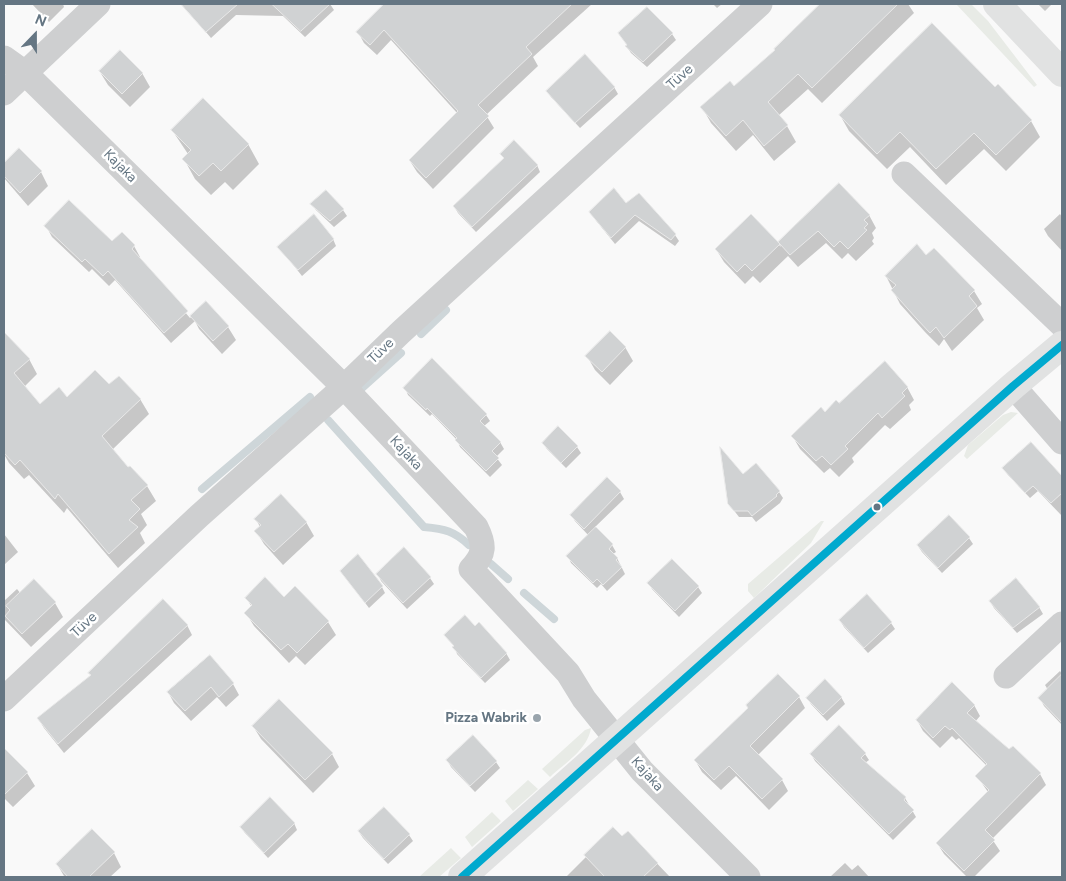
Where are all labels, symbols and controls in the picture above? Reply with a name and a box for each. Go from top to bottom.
north arrow [10,10,60,60]
text: N [33,11,49,31]
street label: Tüve [663,61,697,93]
street label: Kajaka [100,146,140,186]
street label: Tüve [365,335,397,367]
street label: Kajaka [386,433,426,473]
unlabelled marker [872,502,882,512]
street label: Tüve [67,609,101,641]
place label: Pizza Wabrik [445,710,527,726]
marker: Pizza Wabrik [531,712,543,724]
street label: Kajaka [627,753,667,795]

